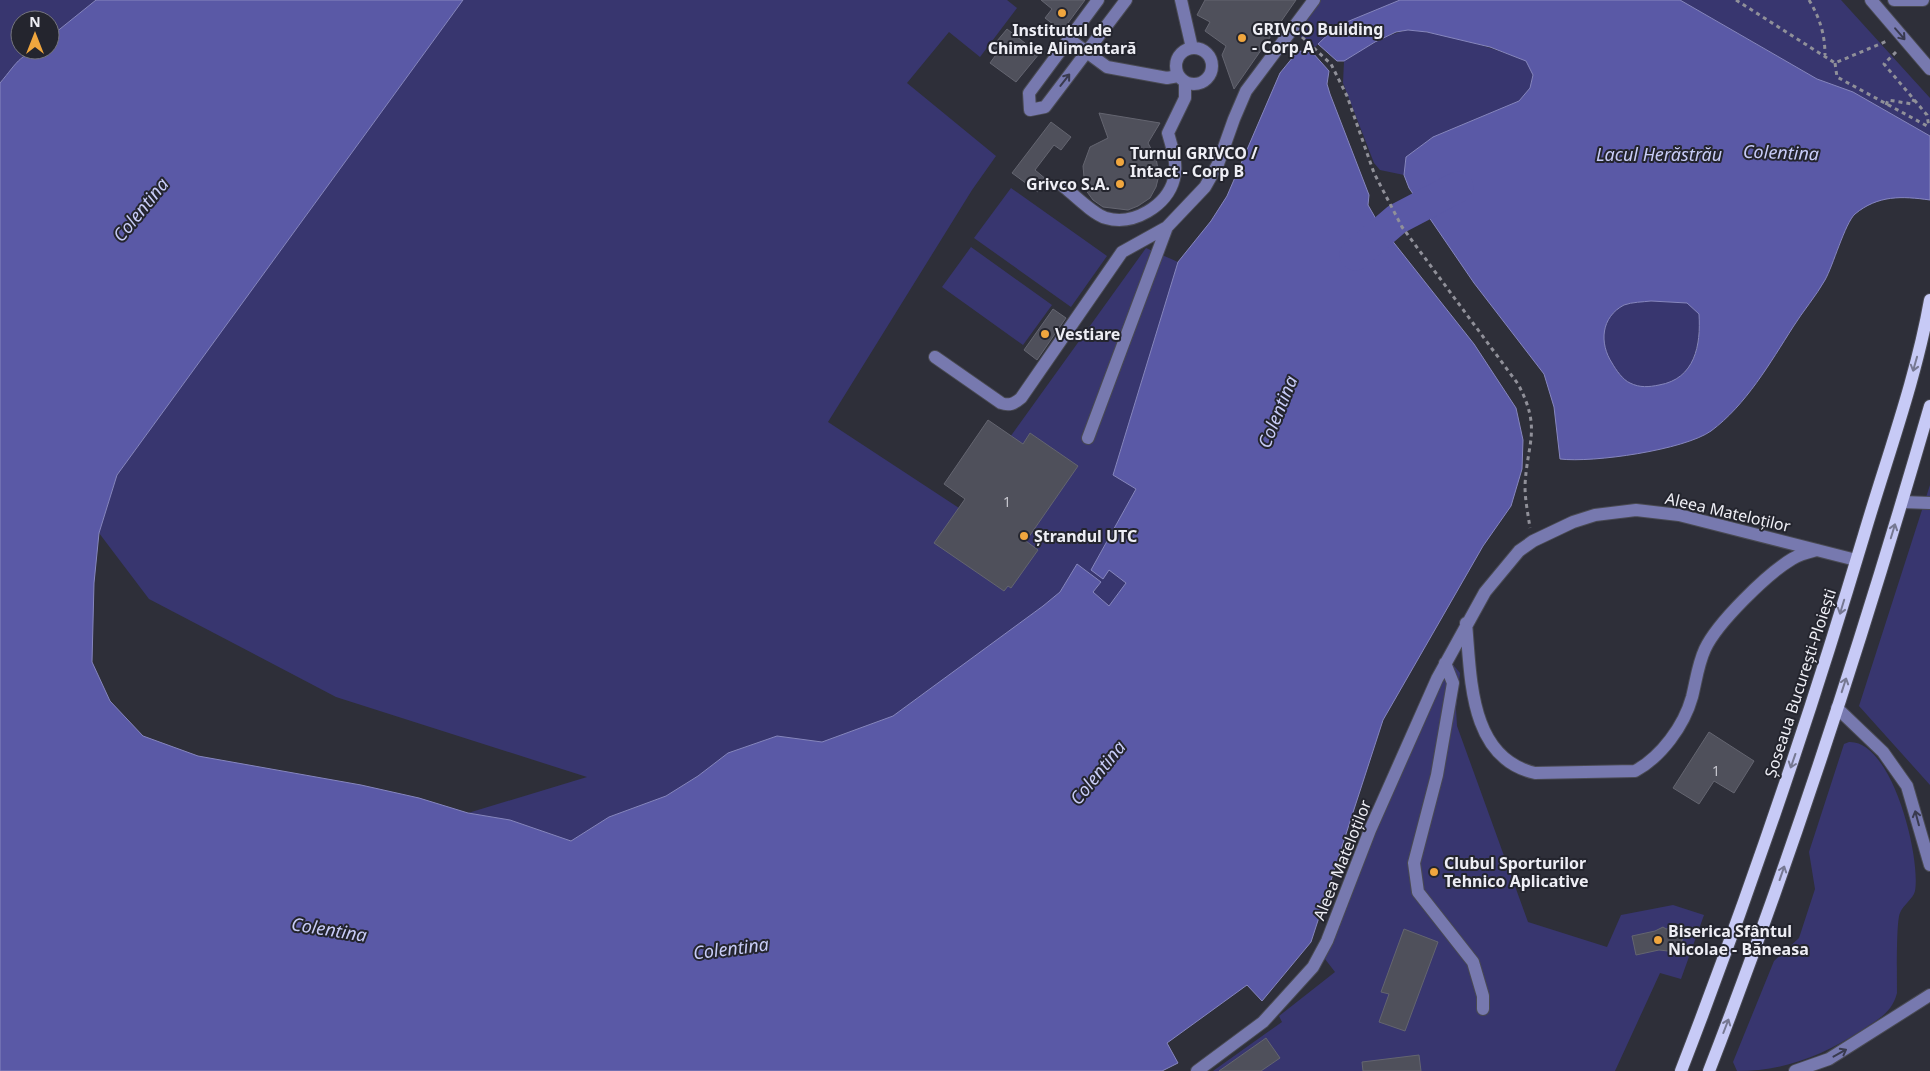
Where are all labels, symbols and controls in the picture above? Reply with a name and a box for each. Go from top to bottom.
marker: Institutul de Chimie Alimentară [1056,7,1068,19]
north arrow [10,10,60,60]
text: N [29,12,41,31]
place label: GRIVCO Building - Corp A [1252,18,1383,58]
place label: Institutul de Chimie Alimentară [988,19,1136,59]
one-way arrow [1895,28,1906,41]
marker: GRIVCO Building - Corp A [1236,32,1248,44]
one-way arrow [1060,74,1071,87]
water label: Colentina [1743,139,1819,165]
place label: Turnul GRIVCO / Intact - Corp B [1130,142,1258,182]
water label: Lacul Herăstrău [1596,142,1722,166]
marker: Turnul GRIVCO / Intact - Corp B [1114,156,1126,168]
water label: Colentina [107,172,173,246]
place label: Grivco S.A. [1026,173,1110,195]
marker: Grivco S.A. [1114,178,1126,190]
place label: Vestiare [1055,323,1120,345]
marker: Vestiare [1039,328,1051,340]
one-way arrow [1909,356,1919,372]
water label: Colentina [1252,372,1302,451]
street label: Aleea Mateloților [1663,487,1793,537]
house number: 1 [1003,492,1011,511]
one-way arrow [1889,523,1899,539]
place label: Ștrandul UTC [1034,525,1137,547]
marker: Ștrandul UTC [1018,530,1030,542]
street label: Șoseaua București-Ploiești [1759,586,1841,780]
one-way arrow [1837,598,1846,614]
one-way arrow [1840,678,1849,694]
water label: Colentina [1064,735,1130,809]
one-way arrow [1787,753,1797,769]
house number: 1 [1712,761,1720,780]
street label: Aleea Mateloților [1308,796,1376,923]
one-way arrow [1912,811,1921,827]
place label: Clubul Sporturilor Tehnico Aplicative [1444,852,1589,892]
marker: Clubul Sporturilor Tehnico Aplicative [1428,866,1440,878]
one-way arrow [1778,866,1787,881]
water label: Colentina [290,911,369,947]
place label: Biserica Sfântul Nicolae - Băneasa [1668,920,1809,960]
water label: Colentina [692,931,770,965]
marker: Biserica Sfântul Nicolae - Băneasa [1652,934,1664,946]
one-way arrow [1722,1018,1731,1034]
one-way arrow [1832,1047,1846,1057]

